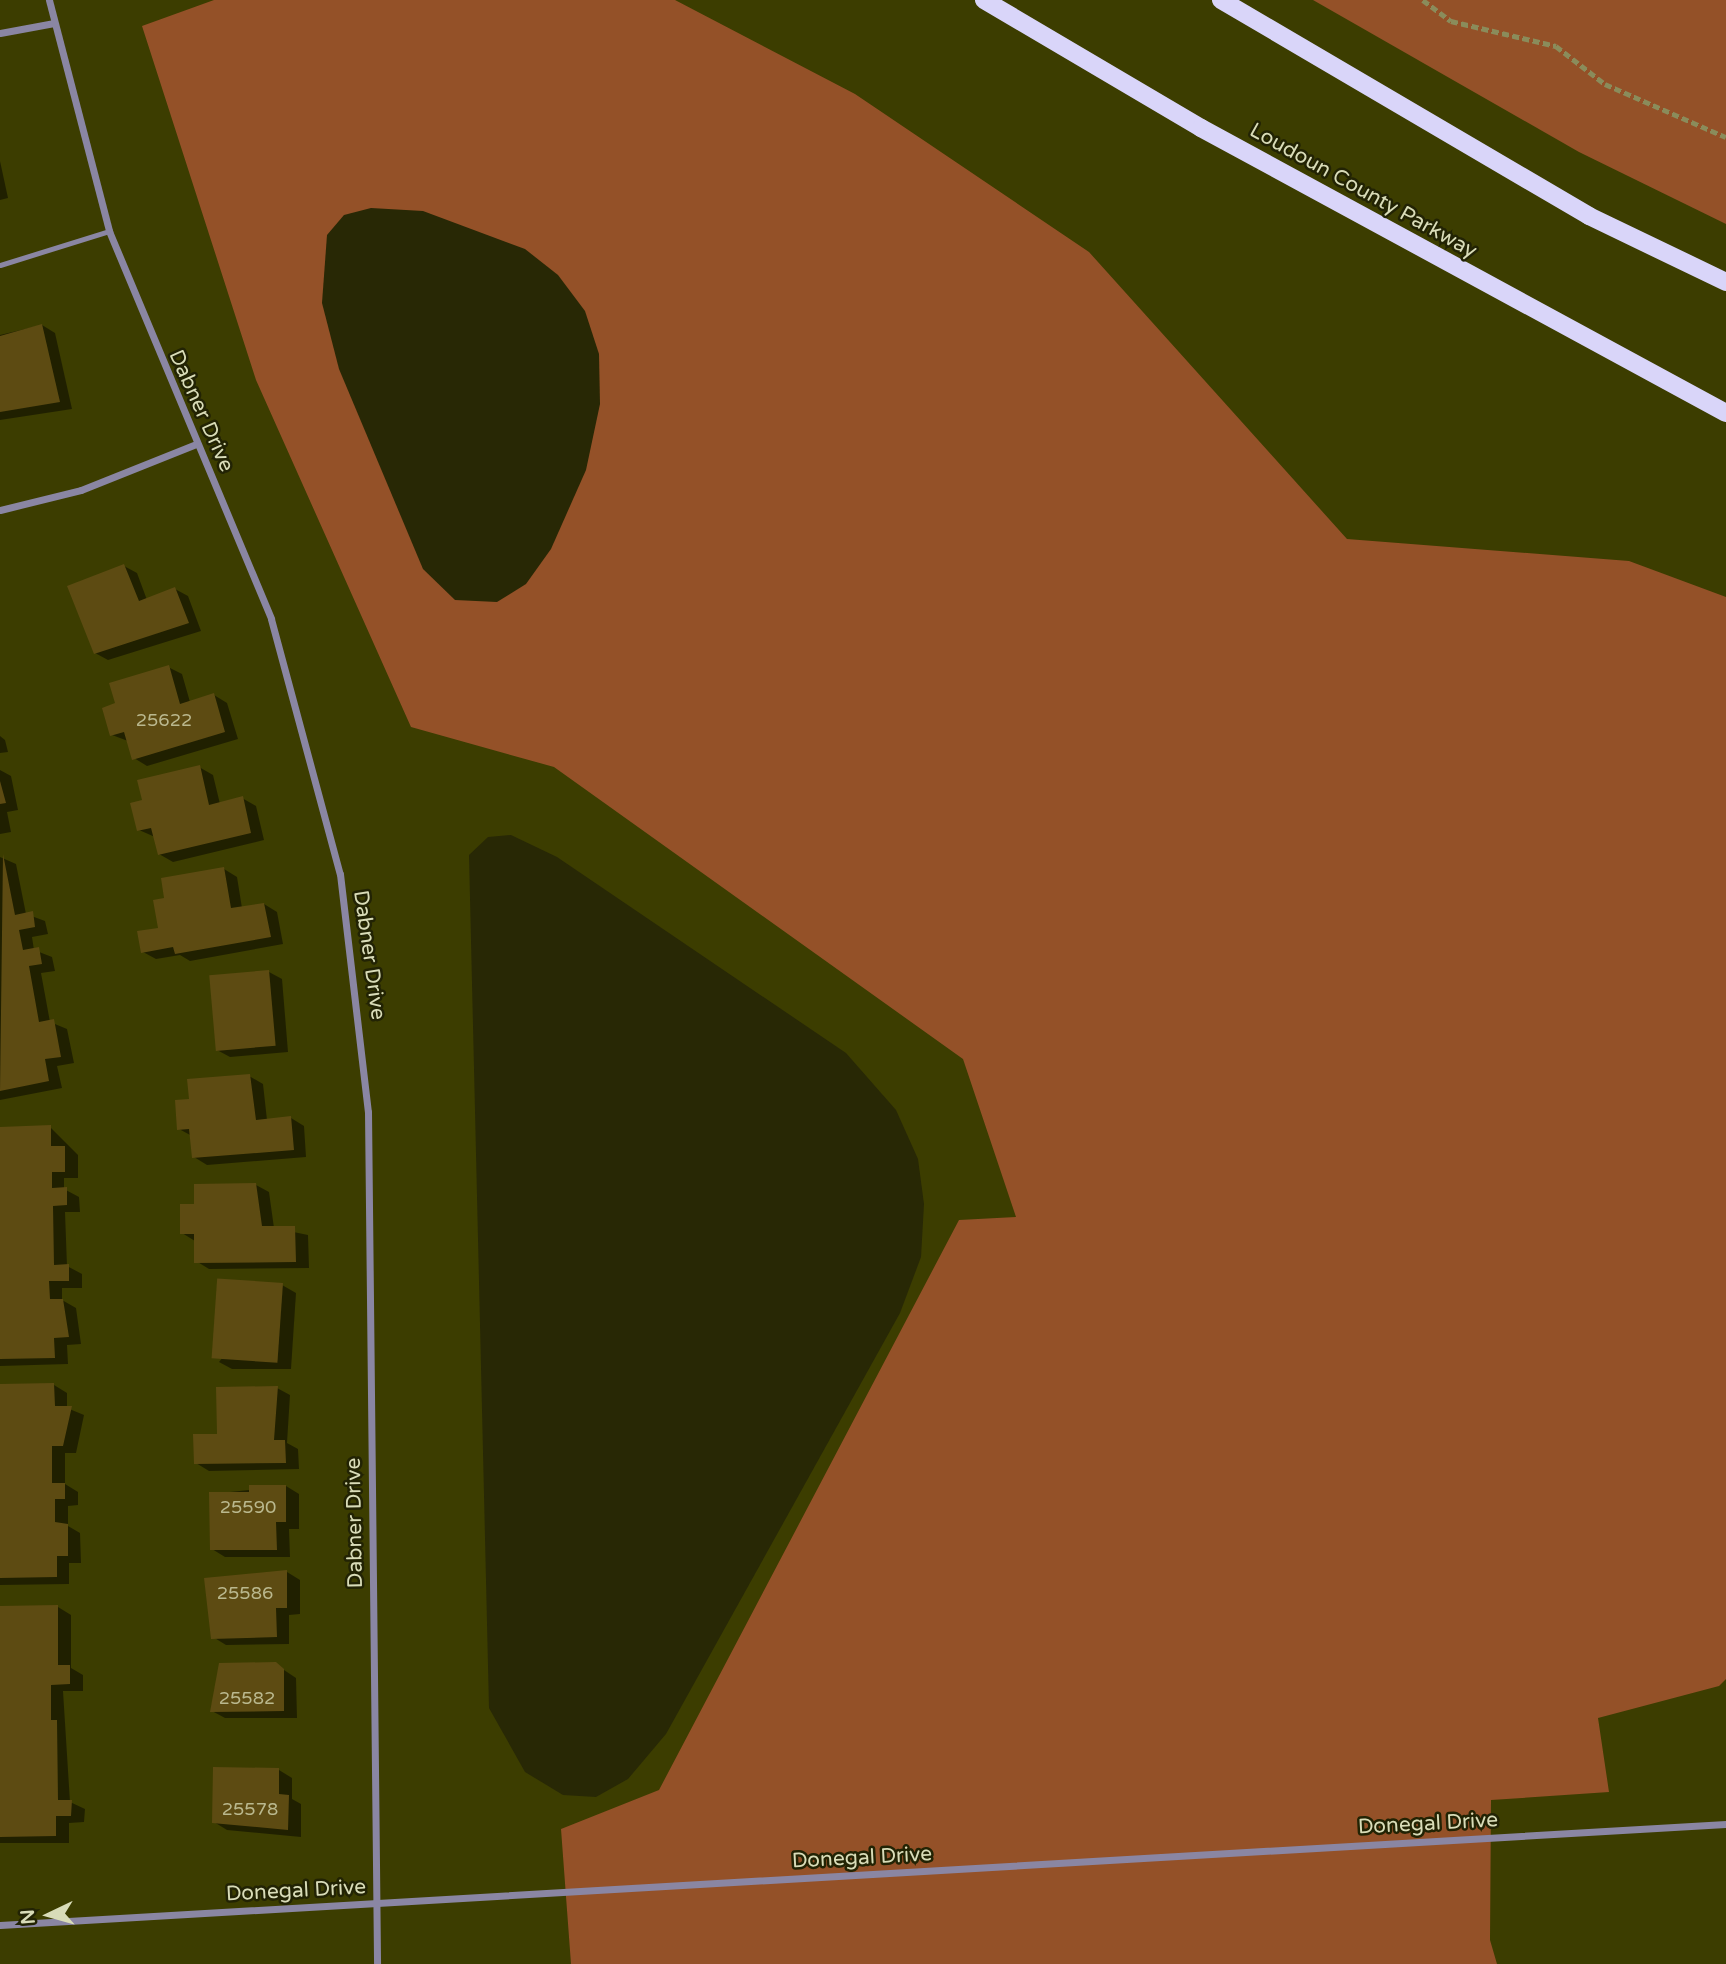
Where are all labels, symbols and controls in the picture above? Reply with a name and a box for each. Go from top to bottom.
street label: Loudoun County Parkway [1245,118,1481,264]
street label: Dabner Drive [163,346,239,476]
house number: 25622 [136,709,192,731]
street label: Dabner Drive [347,889,391,1021]
street label: Dabner Drive [341,1458,369,1588]
house number: 25590 [220,1496,276,1518]
house number: 25586 [217,1582,273,1604]
house number: 25582 [219,1687,275,1709]
house number: 25578 [222,1798,278,1820]
street label: Donegal Drive [1357,1808,1499,1840]
street label: Donegal Drive [791,1842,933,1874]
street label: Donegal Drive [225,1875,367,1907]
north arrow [14,1880,84,1950]
text: N [16,1908,40,1925]

